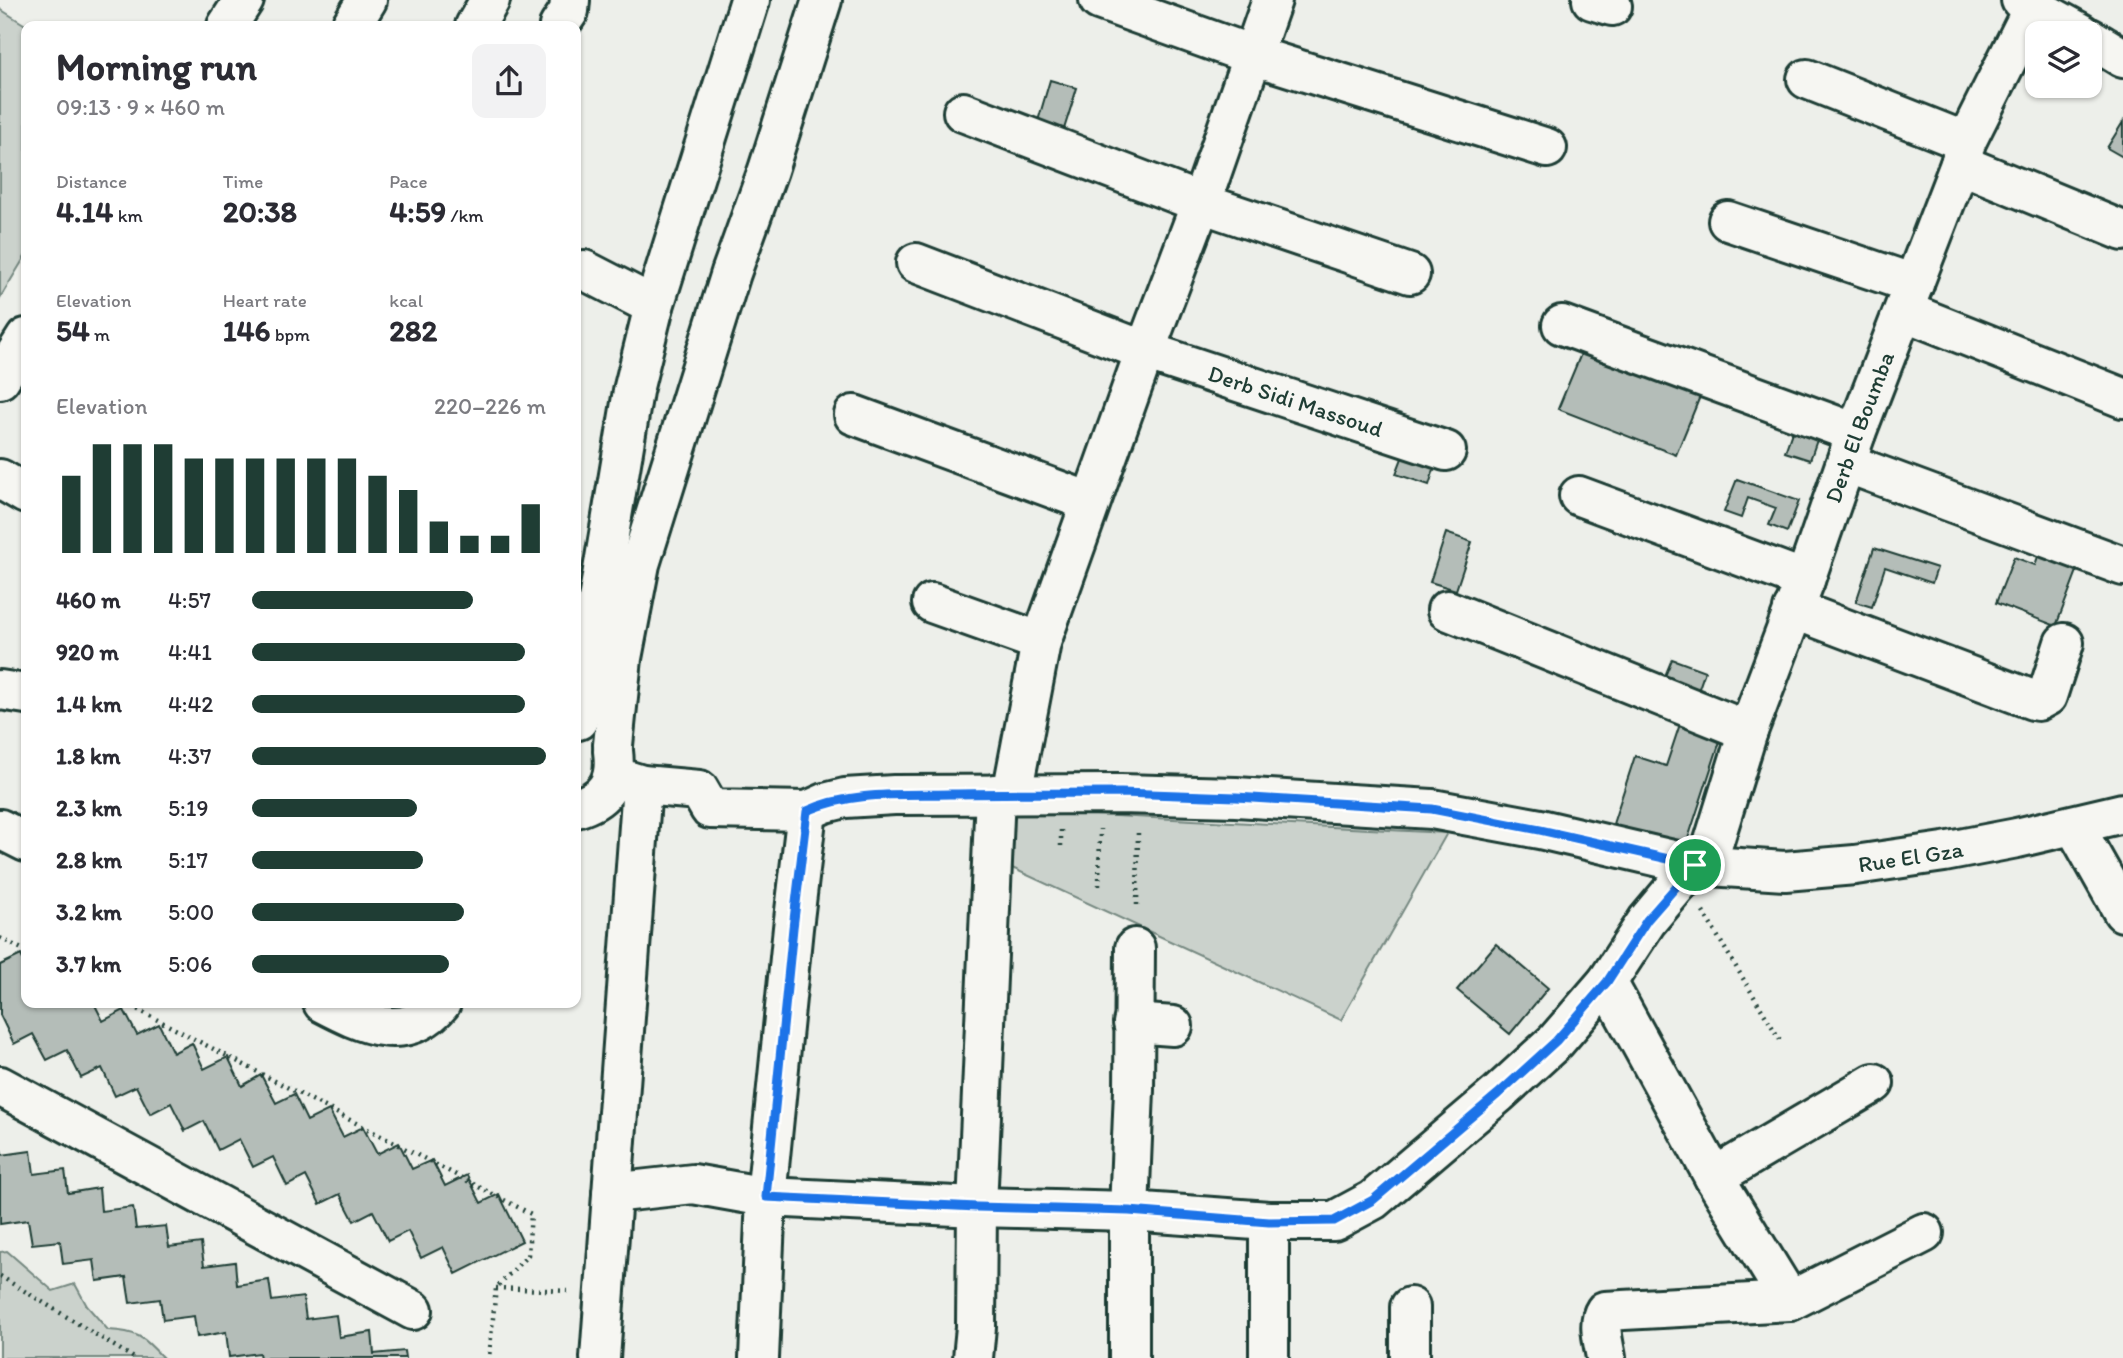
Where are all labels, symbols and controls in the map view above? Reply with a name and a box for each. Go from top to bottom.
map controls [2025,21,2102,98]
button: layers [2025,21,2102,98]
text: Morning run [56,44,257,90]
button: share [472,44,546,118]
text: 09:13 · 9 × 460 m [56,93,225,121]
text: Distance [56,170,127,193]
text: Time [223,170,263,193]
text: Pace [389,170,427,193]
text: 4.14 [56,193,113,230]
text: 20:38 [223,193,297,230]
text: 4:59 [389,193,446,230]
text: km [113,204,143,227]
text: /km [446,204,484,227]
text: Elevation [56,289,132,312]
text: Heart rate [223,289,307,312]
text: kcal [389,289,423,312]
text: 54 [56,312,90,349]
text: 146 [223,312,270,349]
text: 282 [389,312,437,349]
text: m [90,323,110,346]
text: bpm [270,323,310,346]
street label: Derb El Boumba [1819,347,1900,507]
street label: Derb Sidi Massoud [1205,359,1387,443]
text: Elevation [56,392,147,420]
text: 220–226 m [434,392,546,420]
text: 460 m [56,586,121,614]
text: 4:57 [168,586,211,614]
text: 920 m [56,638,119,666]
text: 4:41 [168,638,212,666]
text: 1.4 km [56,690,122,718]
text: 4:42 [168,690,213,718]
text: 1.8 km [56,742,121,770]
text: 4:37 [168,742,211,770]
text: 2.3 km [56,794,122,822]
text: 5:19 [168,794,208,822]
pin [1665,835,1725,895]
street label: Rue El Gza [1856,835,1965,878]
text: 2.8 km [56,846,122,874]
text: 5:17 [168,846,208,874]
icon: arrive [1676,846,1714,884]
text: 3.2 km [56,898,122,926]
text: 5:00 [168,898,214,926]
text: 3.7 km [56,950,121,978]
text: 5:06 [168,950,212,978]

